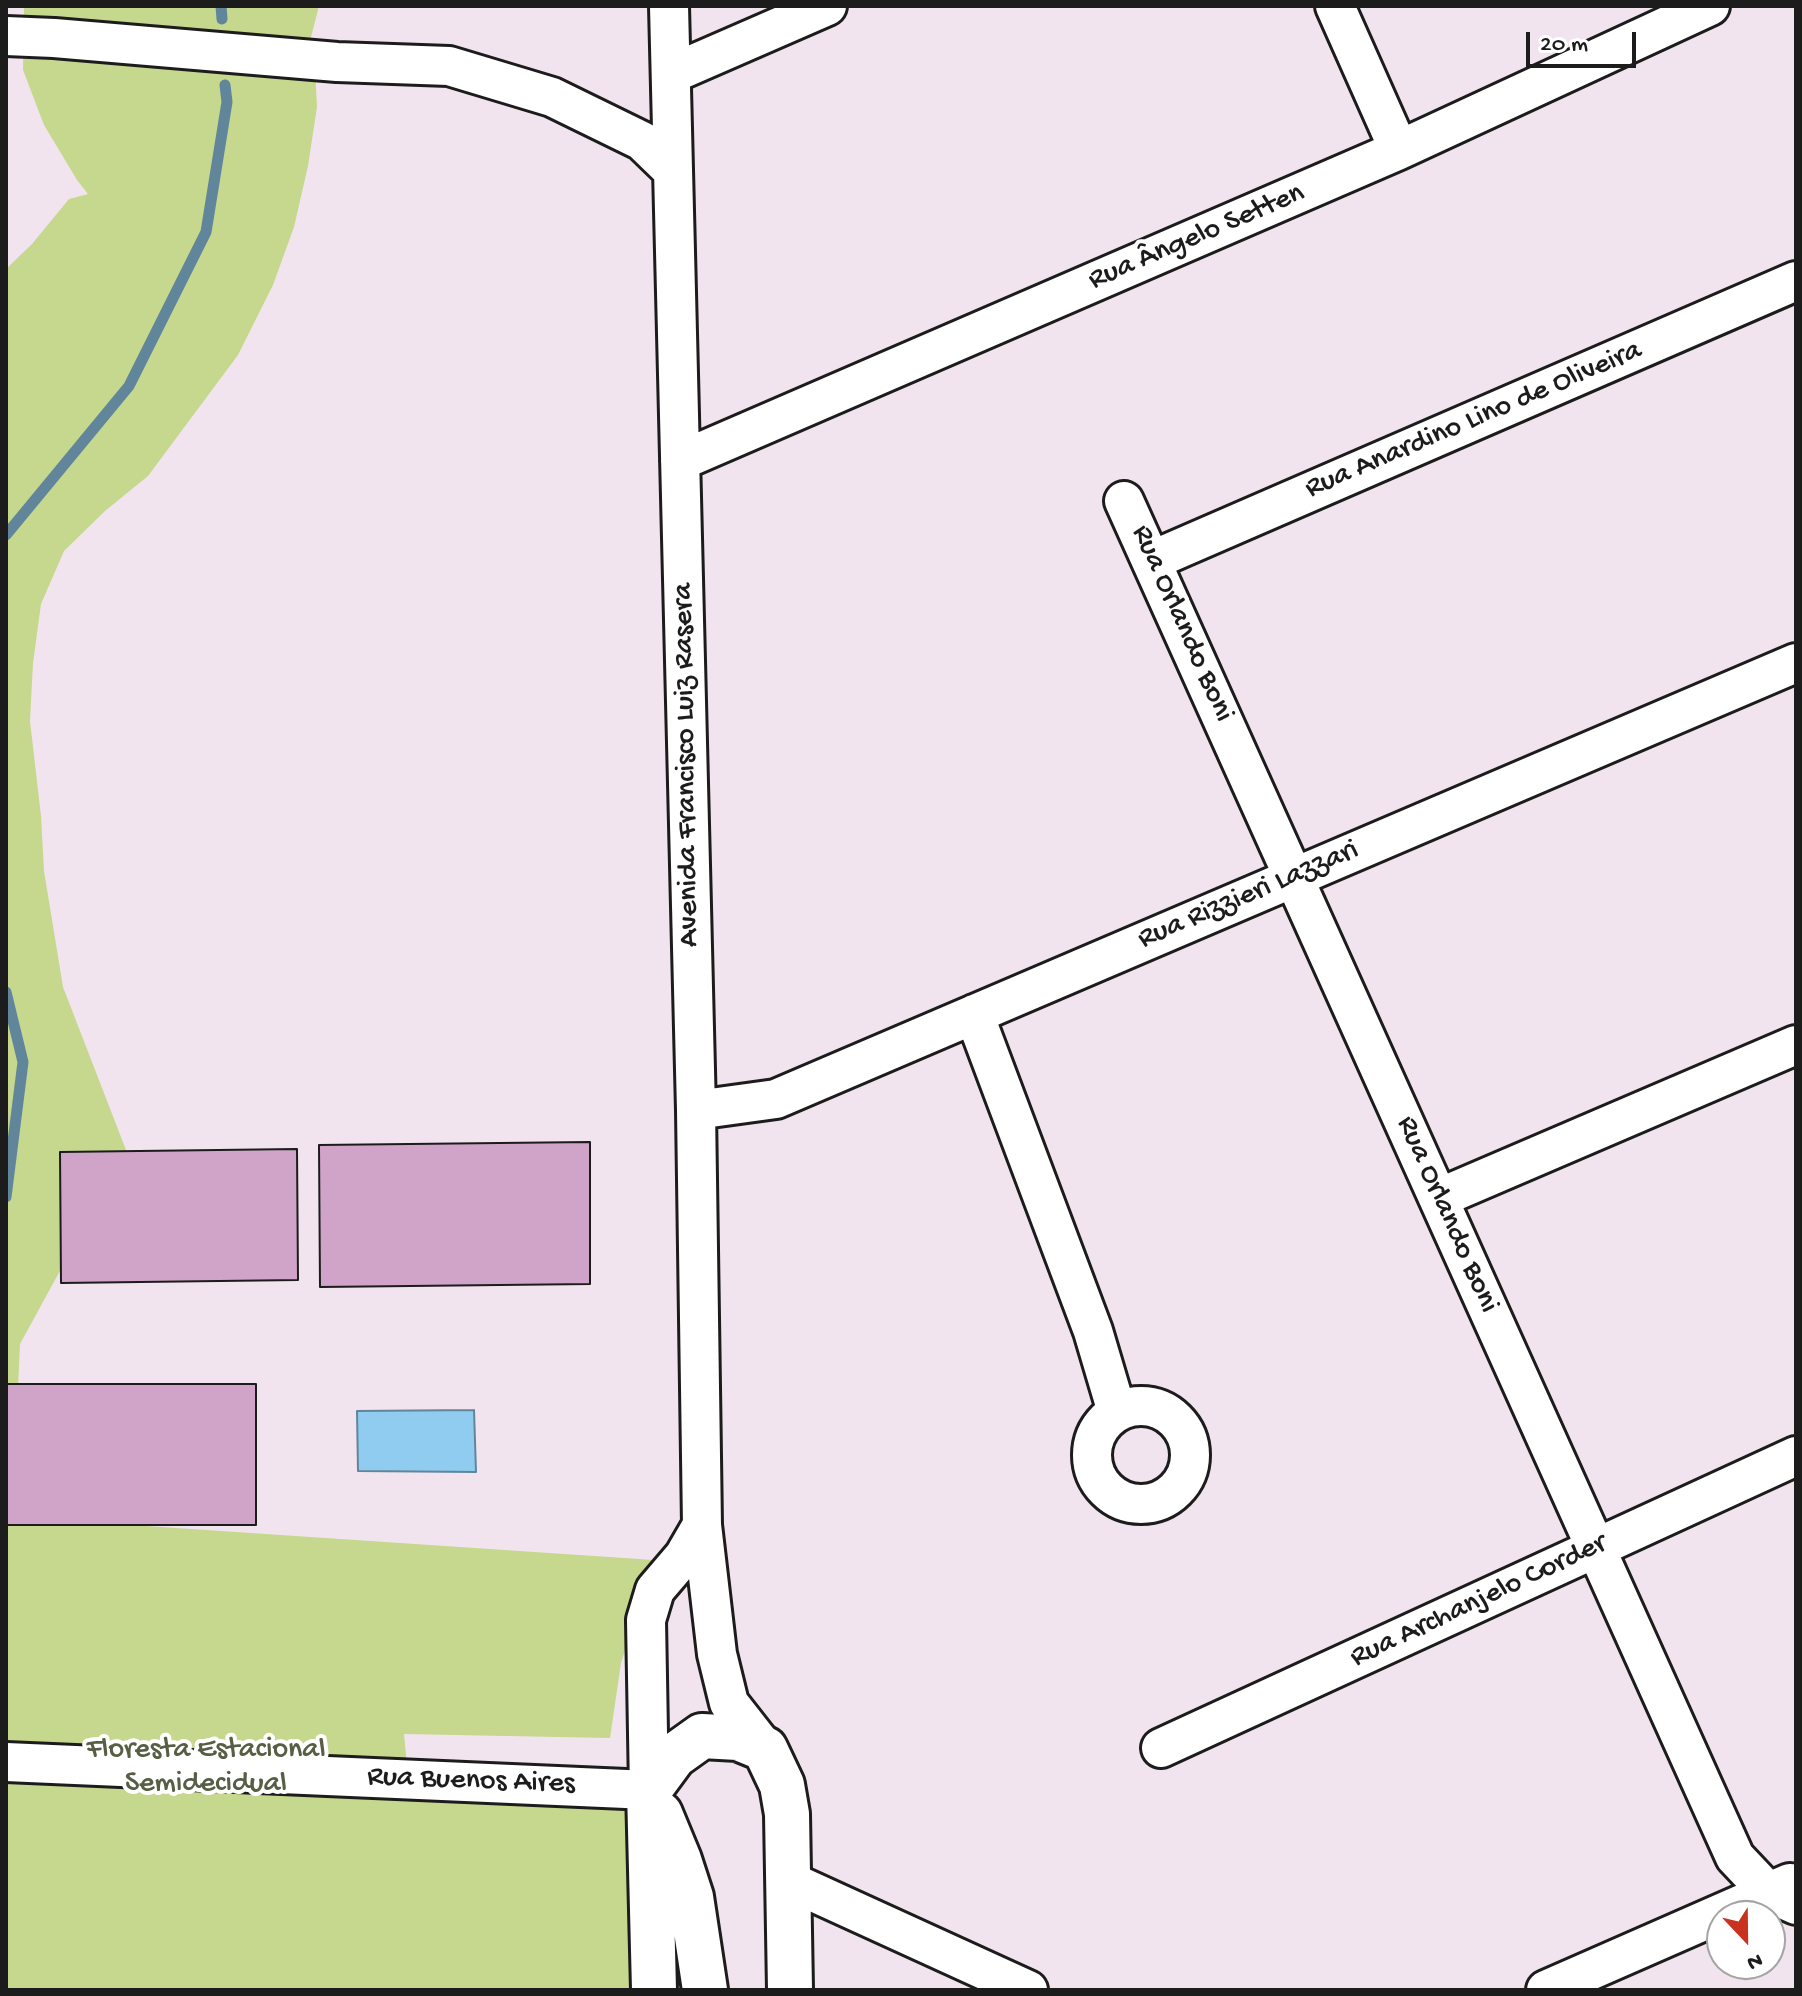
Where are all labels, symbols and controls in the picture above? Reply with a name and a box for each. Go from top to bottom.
scale bar [1530,16,1640,66]
text: 20 m [1540,31,1588,60]
street label: Rua Ângelo Setten [1084,176,1310,300]
street label: Rua Anardino Lino de Oliveira [1300,334,1648,508]
street label: Rua Orlando Boni [1122,520,1240,728]
street label: Avenida Francisco Luiz Rasera [667,583,709,947]
street label: Rua Rizzieri Lazzari [1133,833,1365,959]
street label: Rua Orlando Boni [1387,1111,1505,1319]
street label: Rua Archanjelo Corder [1345,1527,1613,1677]
park label: Floresta Estacional Semidecidual [86,1733,326,1804]
street label: Rua Buenos Aires [367,1760,575,1804]
north arrow [1706,1900,1786,1980]
text: N [1743,1946,1766,1975]

